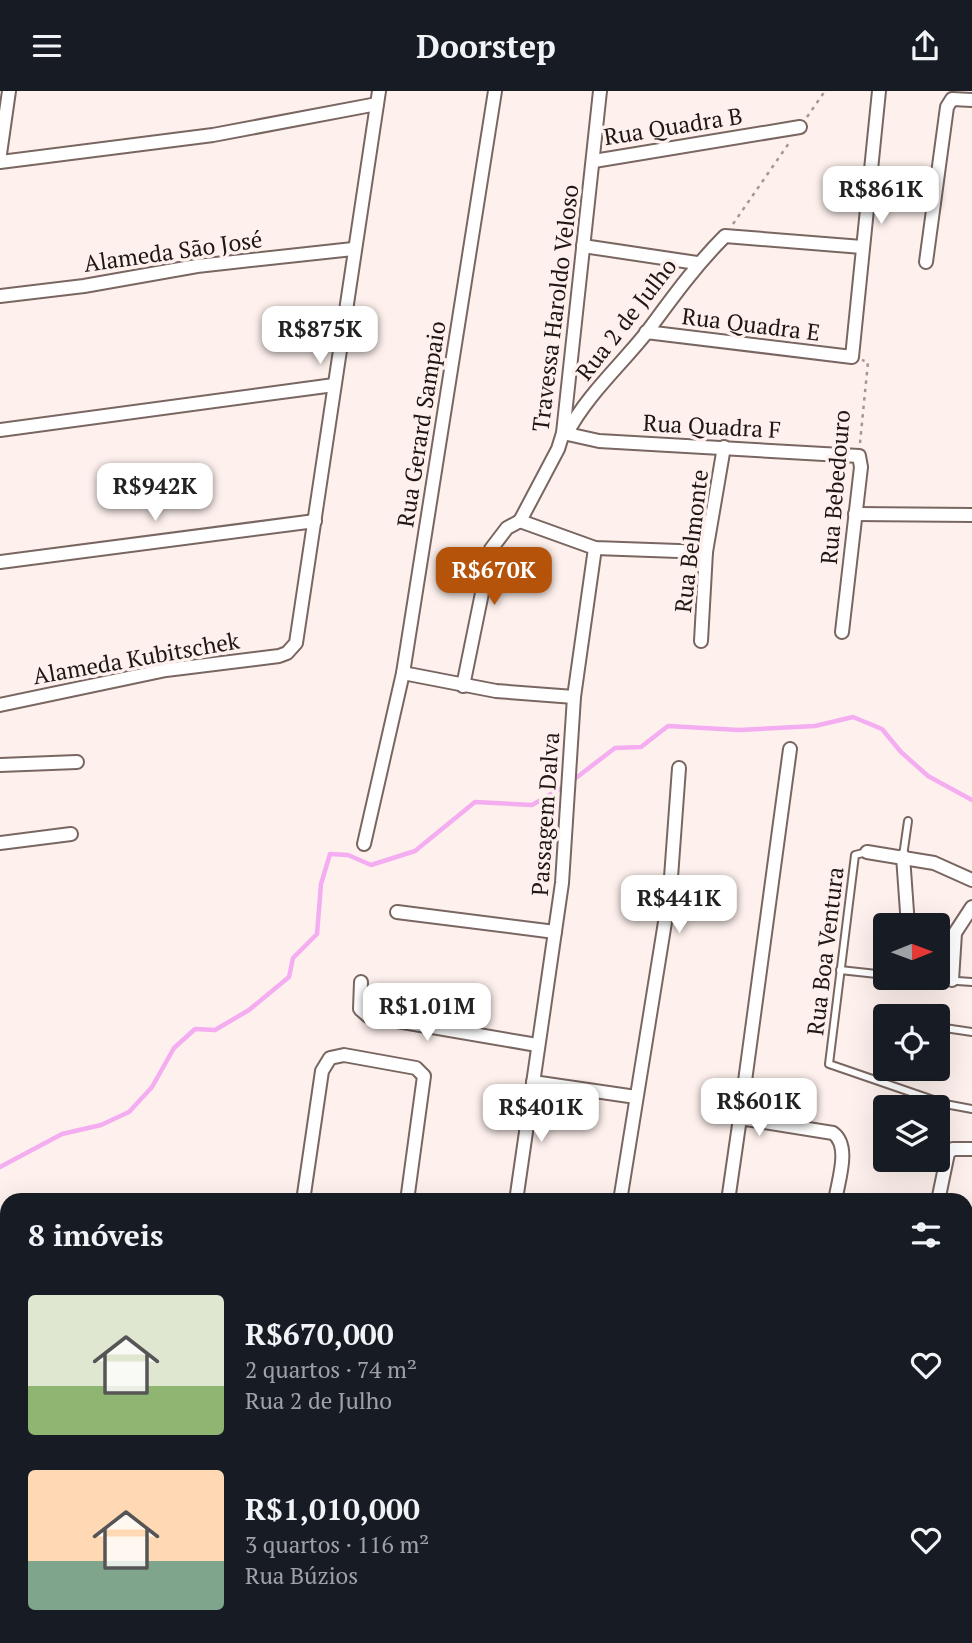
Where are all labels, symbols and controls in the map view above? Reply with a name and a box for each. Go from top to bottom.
text: Doorstep [416,25,556,67]
icon: menu [28,27,66,65]
icon: share [906,27,944,65]
street label: Rua Quadra B [602,100,744,152]
pin: R$861K [824,167,938,226]
text: R$861K [839,173,923,204]
street label: Travessa Haroldo Veloso [524,183,586,433]
street label: Alameda São José [82,223,264,279]
street label: Rua 2 de Julho [569,252,683,386]
street label: Rua Quadra E [680,300,822,348]
pin: R$875K [263,307,377,366]
text: R$875K [278,313,362,344]
street label: Rua Gerard Sampaio [389,319,453,529]
street label: Rua Quadra F [642,407,782,445]
street label: Rua Bebedouro [813,408,857,566]
pin: R$942K [98,463,212,523]
street label: Rua Belmonte [667,468,715,614]
text: R$942K [113,470,197,501]
pin: R$670K [437,547,551,607]
text: R$670K [452,554,536,585]
street label: Alameda Kubitschek [30,625,242,691]
street label: Passagem Dalva [524,731,566,897]
street label: Rua Boa Ventura [799,865,851,1037]
pin: R$441K [622,875,736,935]
text: R$441K [637,882,721,913]
north arrow [873,913,950,991]
map controls [873,913,950,1172]
pin: R$1.01M [362,983,492,1043]
text: R$1.01M [379,990,475,1021]
button: locate [873,1004,950,1081]
pin: R$601K [702,1079,816,1138]
pin: R$401K [484,1084,598,1144]
text: R$601K [717,1085,801,1116]
text: R$401K [499,1091,583,1122]
button: layers [873,1095,950,1172]
text: 8 imóveis [28,1215,163,1255]
icon: filters [907,1216,945,1254]
text: R$670,000 [245,1314,394,1354]
icon: home [84,1323,168,1407]
icon: heart [907,1346,945,1384]
text: 2 quartos · 74 m² [245,1354,417,1385]
text: Rua 2 de Julho [245,1385,392,1416]
text: R$1,010,000 [245,1489,420,1529]
icon: home [84,1498,168,1582]
icon: heart [907,1521,945,1559]
text: 3 quartos · 116 m² [245,1529,429,1560]
text: Rua Búzios [245,1560,358,1591]

